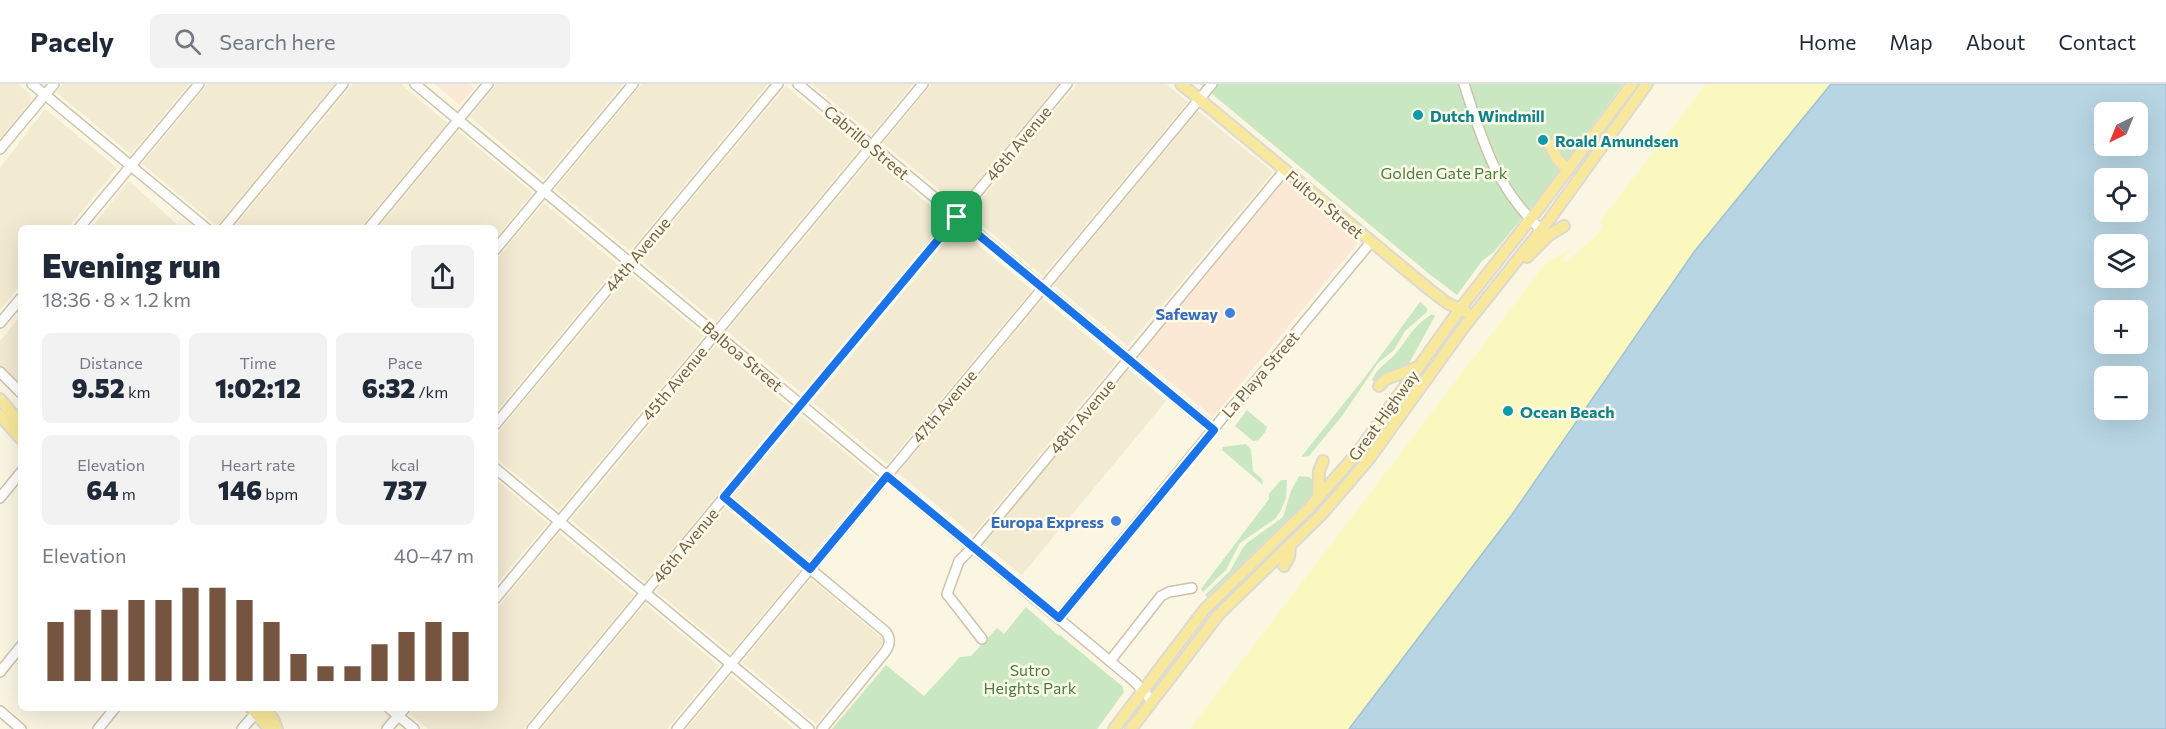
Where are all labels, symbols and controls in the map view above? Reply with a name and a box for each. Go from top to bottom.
search box [150,14,570,68]
text: Pacely [30,24,114,58]
icon: search [171,25,204,58]
text: Search here [219,28,336,55]
text: Home [1799,29,1856,54]
text: Map [1889,29,1933,54]
text: About [1966,29,2025,54]
text: Contact [2058,29,2136,54]
street label: Cabrillo Street [821,101,914,183]
street label: 46th Avenue [981,102,1055,184]
north arrow [2094,102,2148,156]
map controls [2094,102,2148,420]
place label: Dutch Windmill [1430,106,1545,125]
marker: Dutch Windmill [1411,108,1425,122]
place label: Roald Amundsen [1555,131,1679,150]
marker: Roald Amundsen [1536,133,1550,147]
park label: Golden Gate Park [1381,163,1508,182]
street label: Fulton Street [1282,166,1368,242]
button: locate [2094,168,2148,222]
pin [931,191,982,242]
icon: arrive [940,200,973,233]
street label: 44th Avenue [600,213,674,295]
button: layers [2094,234,2148,288]
text: Evening run [42,244,221,285]
button: share [411,245,474,308]
text: 18:36 · 8 × 1.2 km [42,287,191,311]
button: + [2094,300,2148,354]
place label: Safeway [1155,304,1218,323]
marker: Safeway [1223,306,1237,320]
street label: Balboa Street [699,317,787,395]
street label: La Playa Street [1218,327,1303,421]
street label: 45th Avenue [638,342,710,424]
text: Distance [79,353,143,372]
text: Time [240,353,276,372]
text: Pace [388,353,422,372]
street label: 47th Avenue [908,365,980,447]
street label: Great Highway [1344,366,1422,464]
button: − [2094,366,2148,420]
text: 9.52 [71,372,125,403]
text: 1:02:12 [215,372,301,403]
text: 6:32 [362,372,415,403]
street label: 48th Avenue [1045,375,1119,457]
text: km [125,382,151,401]
text: /km [415,382,448,401]
place label: Ocean Beach [1520,402,1614,421]
marker: Ocean Beach [1501,404,1515,418]
text: Elevation [77,455,145,474]
text: Heart rate [221,455,295,474]
text: kcal [391,455,419,474]
text: 64 [86,474,119,505]
text: 146 [218,474,262,505]
text: 737 [383,474,427,505]
text: m [119,484,136,503]
text: bpm [262,484,298,503]
street label: 46th Avenue [648,504,722,586]
place label: Europa Express [991,512,1104,531]
marker: Europa Express [1109,514,1123,528]
text: Elevation [42,543,127,567]
text: 40–47 m [394,543,474,567]
park label: Sutro Heights Park [984,660,1077,697]

